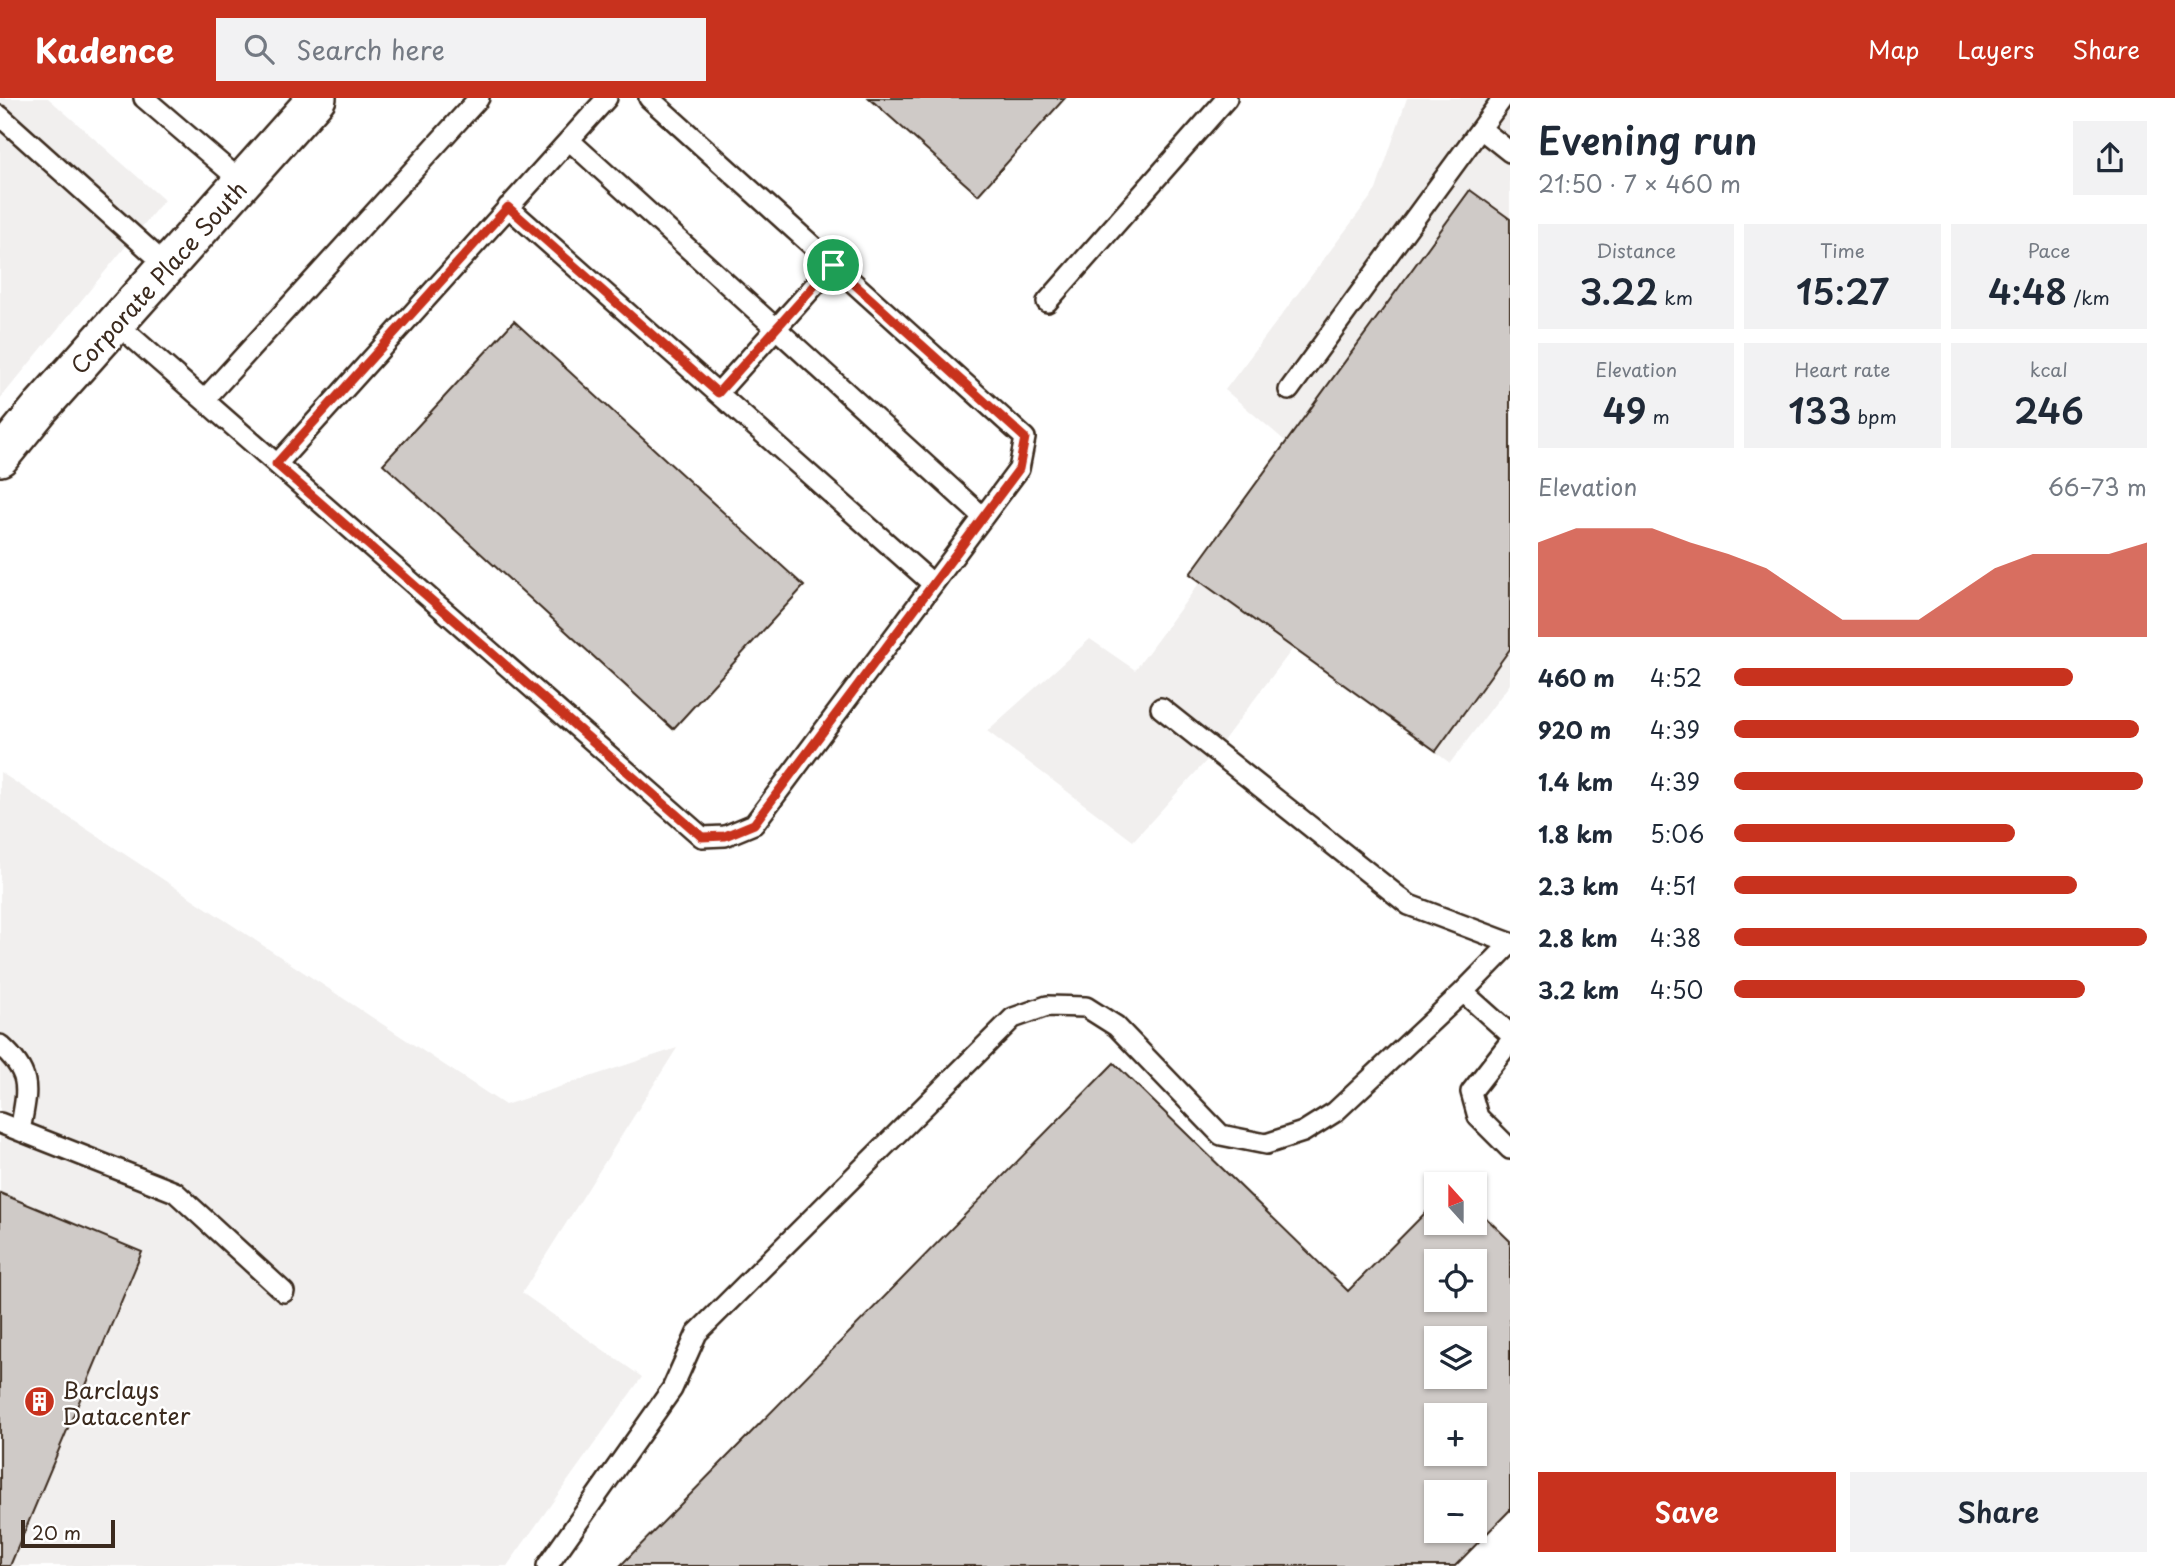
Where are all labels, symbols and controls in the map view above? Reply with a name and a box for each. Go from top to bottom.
search box [216,18,706,81]
text: Kadence [35,24,174,74]
icon: search [240,30,278,68]
text: Search here [296,30,445,69]
text: Map [1868,31,1919,67]
text: Layers [1957,31,2034,67]
text: Share [2072,31,2140,67]
text: Evening run [1538,111,1757,168]
button: share [2073,121,2147,195]
text: 21:50 · 7 × 460 m [1538,166,1741,201]
street label: Corporate Place South [62,173,254,381]
pin [803,235,863,295]
text: Distance [1596,236,1676,264]
text: Time [1820,236,1865,264]
text: Pace [2027,236,2070,264]
icon: arrive [814,246,852,284]
text: 3.22 [1579,264,1658,317]
text: 15:27 [1796,264,1889,317]
text: 4:48 [1988,264,2067,317]
text: km [1658,283,1693,311]
text: /km [2067,283,2110,311]
text: Elevation [1595,355,1677,383]
text: Heart rate [1795,355,1890,383]
text: kcal [2030,355,2068,383]
text: 49 [1602,383,1646,436]
text: 133 [1788,383,1851,436]
text: 246 [2014,383,2084,436]
text: m [1646,402,1670,430]
text: bpm [1851,402,1897,430]
text: Elevation [1538,469,1637,504]
text: 66–73 m [2048,469,2147,504]
text: 460 m [1538,660,1615,695]
text: 4:52 [1650,660,1702,695]
text: 920 m [1538,712,1611,747]
text: 4:39 [1650,712,1700,747]
text: 1.4 km [1538,764,1613,799]
text: 4:39 [1650,764,1700,799]
text: 1.8 km [1538,816,1613,851]
text: 5:06 [1650,816,1704,851]
text: 2.3 km [1538,868,1619,903]
text: 4:51 [1650,868,1696,903]
text: 2.8 km [1538,920,1618,955]
text: 4:38 [1650,920,1701,955]
text: 3.2 km [1538,972,1619,1007]
text: 4:50 [1650,972,1703,1007]
north arrow [1424,1172,1488,1236]
map controls [1424,1172,1487,1543]
button: locate [1424,1249,1487,1312]
button: layers [1424,1326,1487,1389]
place label: Barclays Datacenter [62,1372,191,1433]
building icon: Barclays Datacenter [22,1385,56,1419]
button: + [1424,1403,1487,1466]
button: Save [1538,1472,1836,1552]
button: Share [1850,1472,2147,1552]
button: − [1424,1480,1487,1543]
scale bar [21,1517,116,1549]
text: 20 m [32,1518,81,1546]

